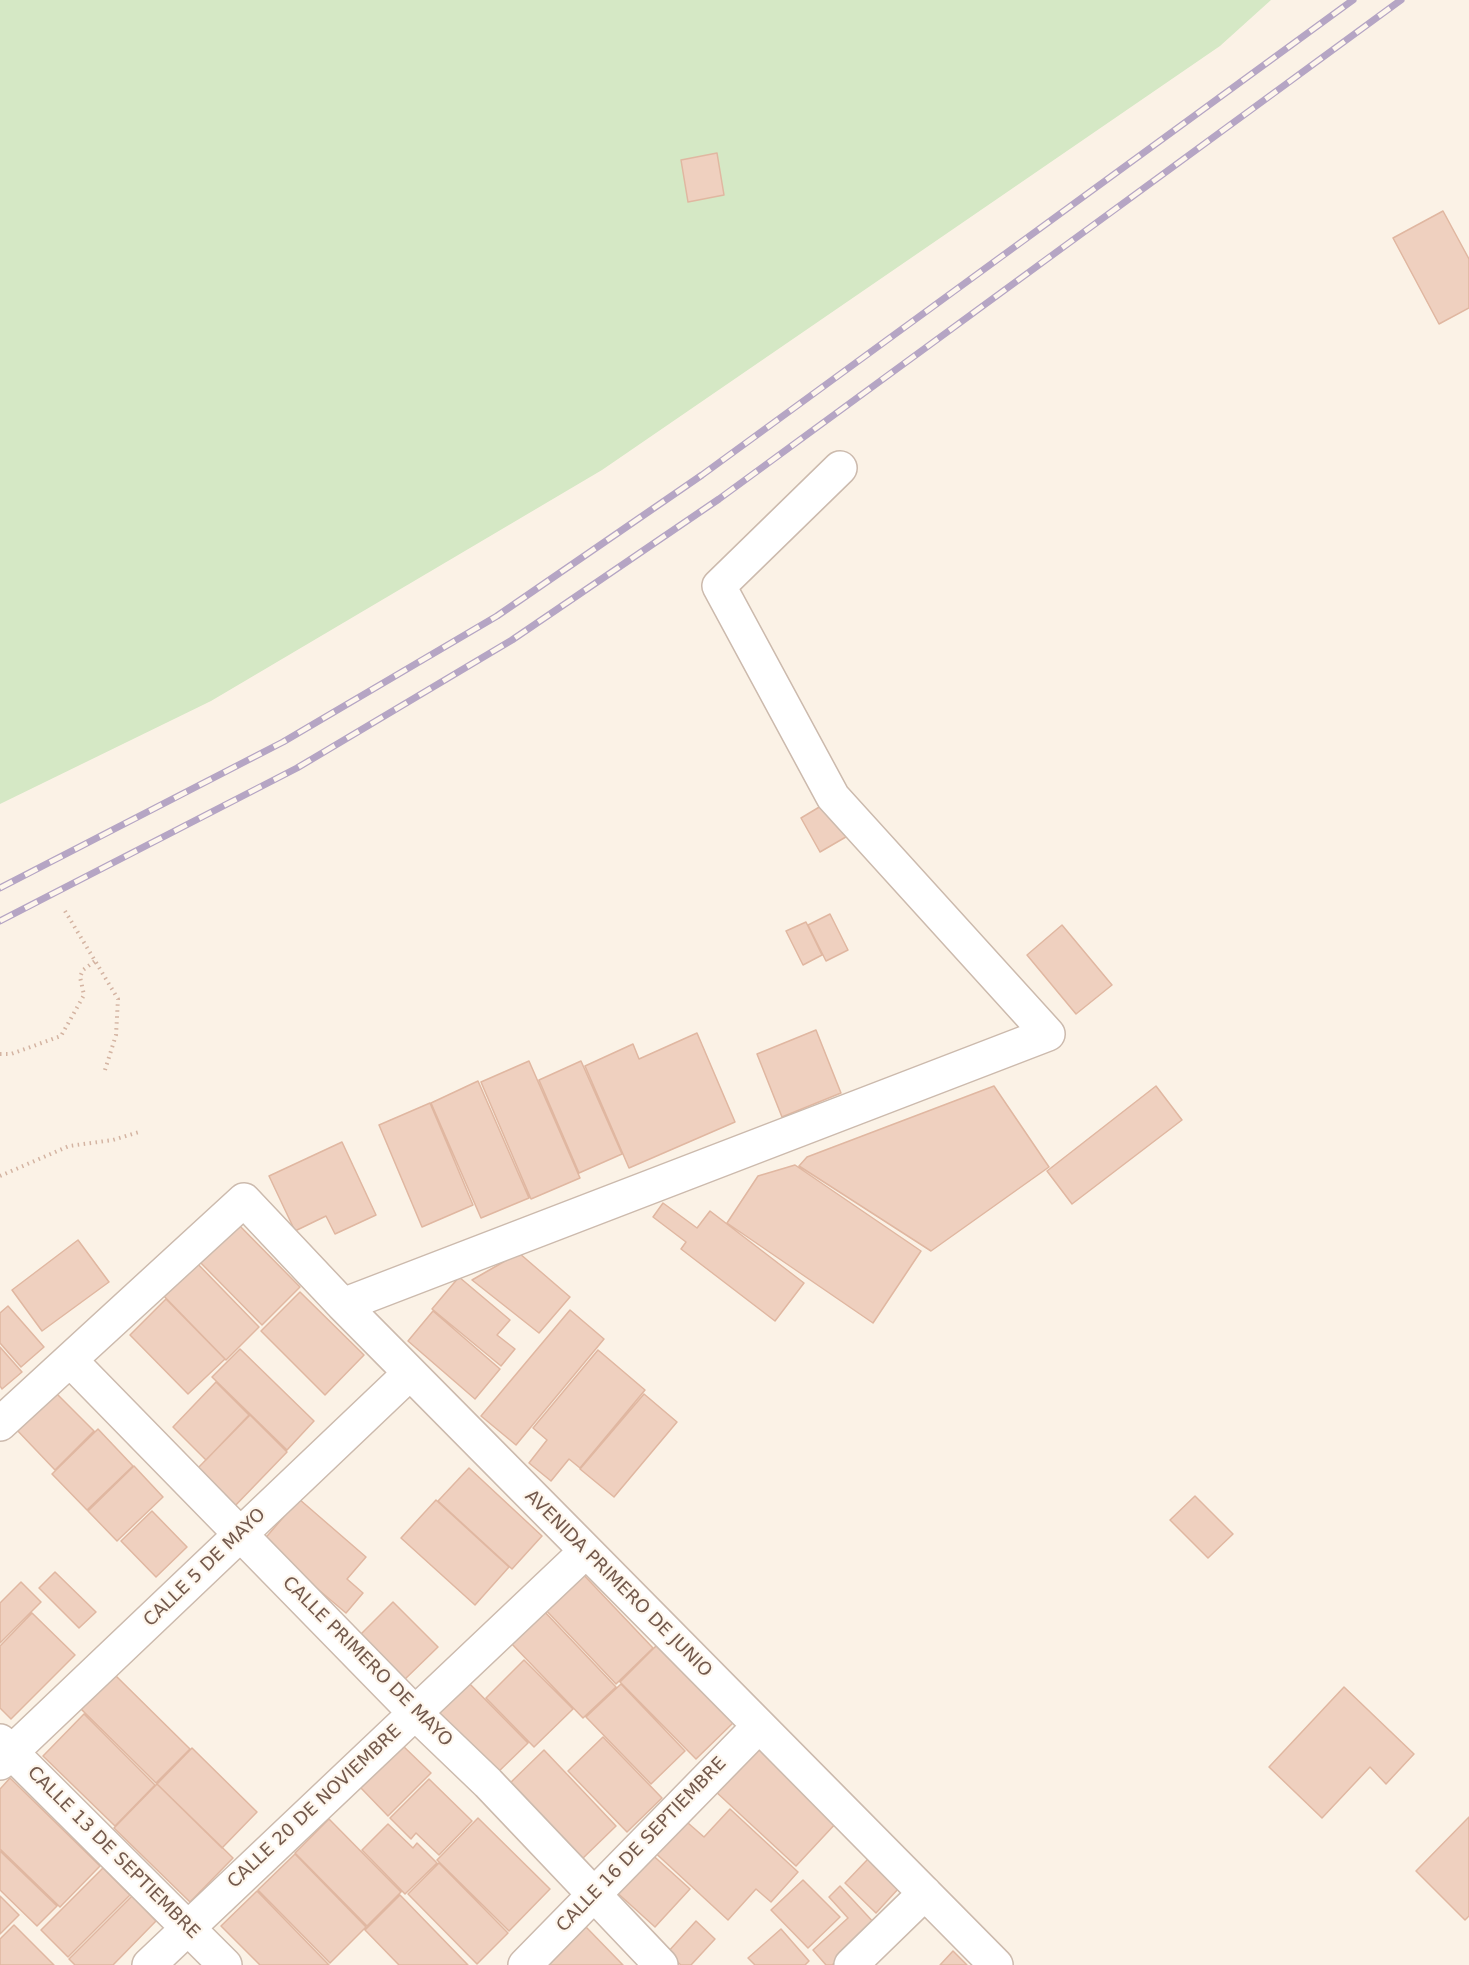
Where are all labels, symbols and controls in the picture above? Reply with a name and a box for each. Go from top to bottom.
street label: AVENIDA PRIMERO DE JUNIO [520,1486,716,1682]
street label: CALLE 5 DE MAYO [140,1504,270,1632]
street label: CALLE PRIMERO DE MAYO [277,1572,457,1752]
street label: CALLE 20 DE NOVIEMBRE [224,1721,406,1893]
street label: CALLE 16 DE SEPTIEMBRE [553,1753,731,1937]
street label: CALLE 13 DE SEPTIEMBRE [22,1762,204,1944]

